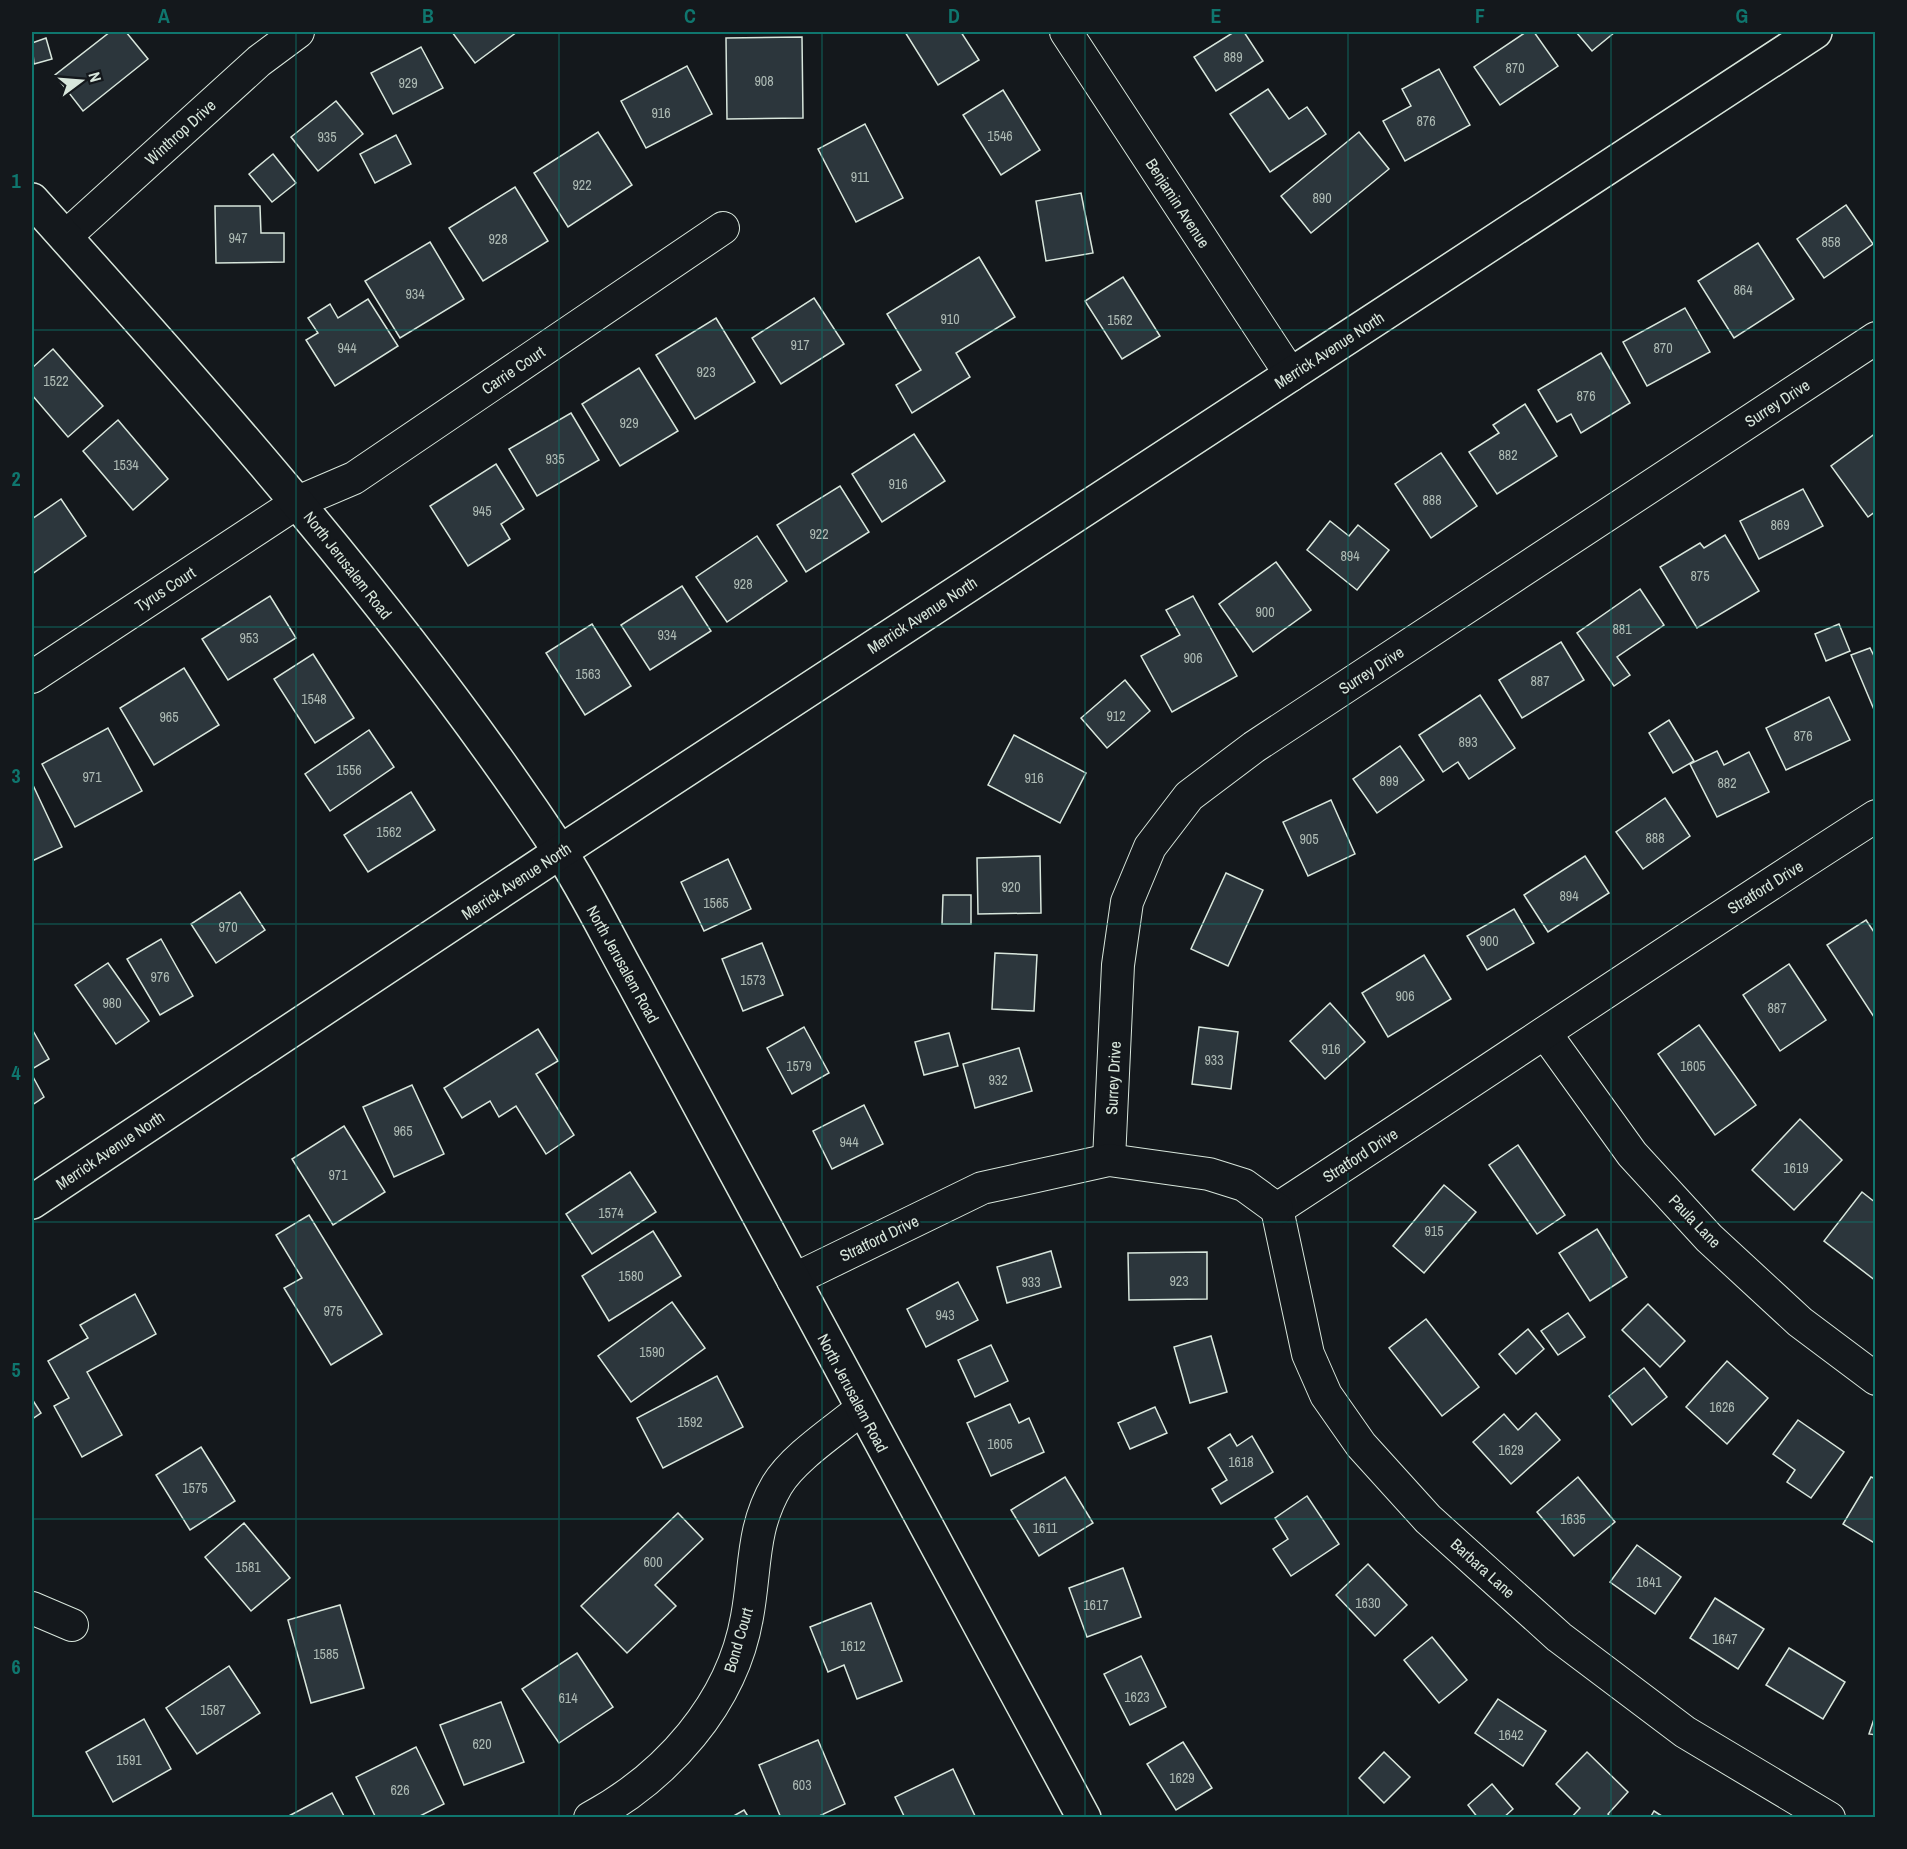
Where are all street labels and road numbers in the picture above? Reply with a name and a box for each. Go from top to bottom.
street label: Winthrop Drive [140,94,220,170]
street label: Benjamin Avenue [1141,154,1215,252]
street label: Merrick Avenue North [1270,306,1388,394]
street label: Carrie Court [477,341,549,399]
street label: Surrey Drive [1740,374,1814,432]
street label: North Jerusalem Road [299,507,397,623]
street label: Tyrus Court [131,561,200,617]
street label: Merrick Avenue North [863,571,981,659]
street label: Surrey Drive [1334,641,1408,699]
street label: Merrick Avenue North [457,837,575,925]
street label: Stratford Drive [1723,855,1807,919]
street label: North Jerusalem Road [582,901,664,1027]
street label: Surrey Drive [1100,1041,1126,1115]
street label: Merrick Avenue North [51,1105,169,1195]
street label: Stratford Drive [1318,1123,1402,1187]
street label: Paula Lane [1664,1189,1726,1253]
street label: Stratford Drive [836,1209,922,1267]
street label: North Jerusalem Road [812,1330,894,1456]
street label: Barbara Lane [1446,1533,1520,1603]
street label: Bond Court [718,1605,758,1675]

